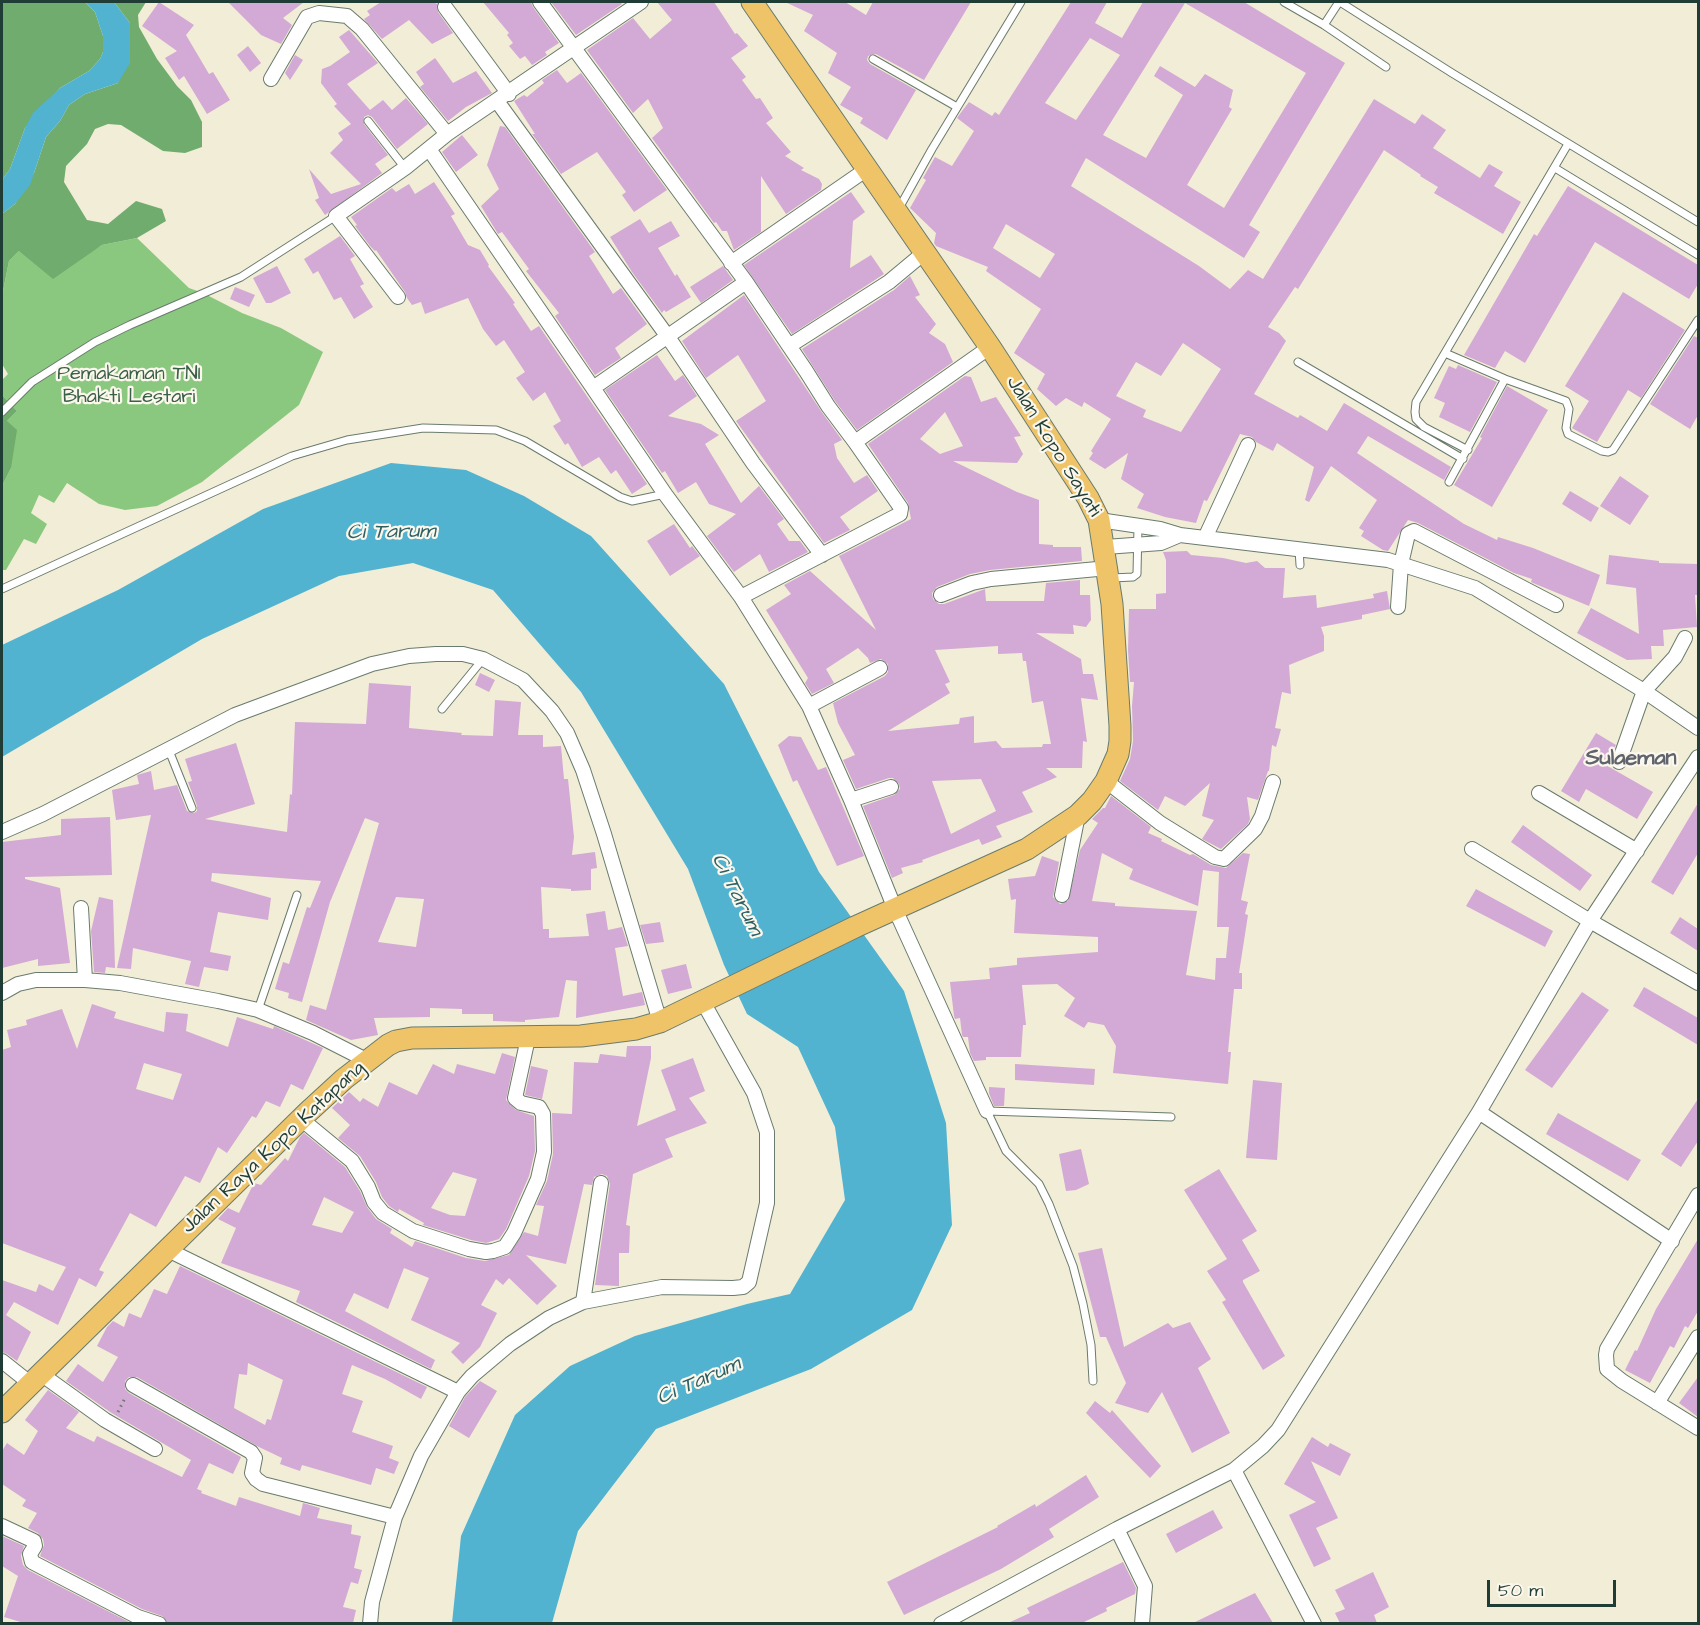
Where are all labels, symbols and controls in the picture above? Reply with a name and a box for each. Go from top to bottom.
park label: Pemakaman TNI Bhakti Lestari [57,363,201,410]
street label: Jalan Kopo Sayati [1000,372,1106,522]
water label: Ci Tarum [346,520,436,546]
district label: Sulaeman [1585,746,1677,772]
water label: Ci Tarum [705,850,767,940]
street label: Jalan Raya Kopo Katapang [177,1057,371,1239]
water label: Ci Tarum [653,1352,745,1412]
scale bar [1490,1568,1619,1606]
text: 50 m [1498,1578,1543,1603]

